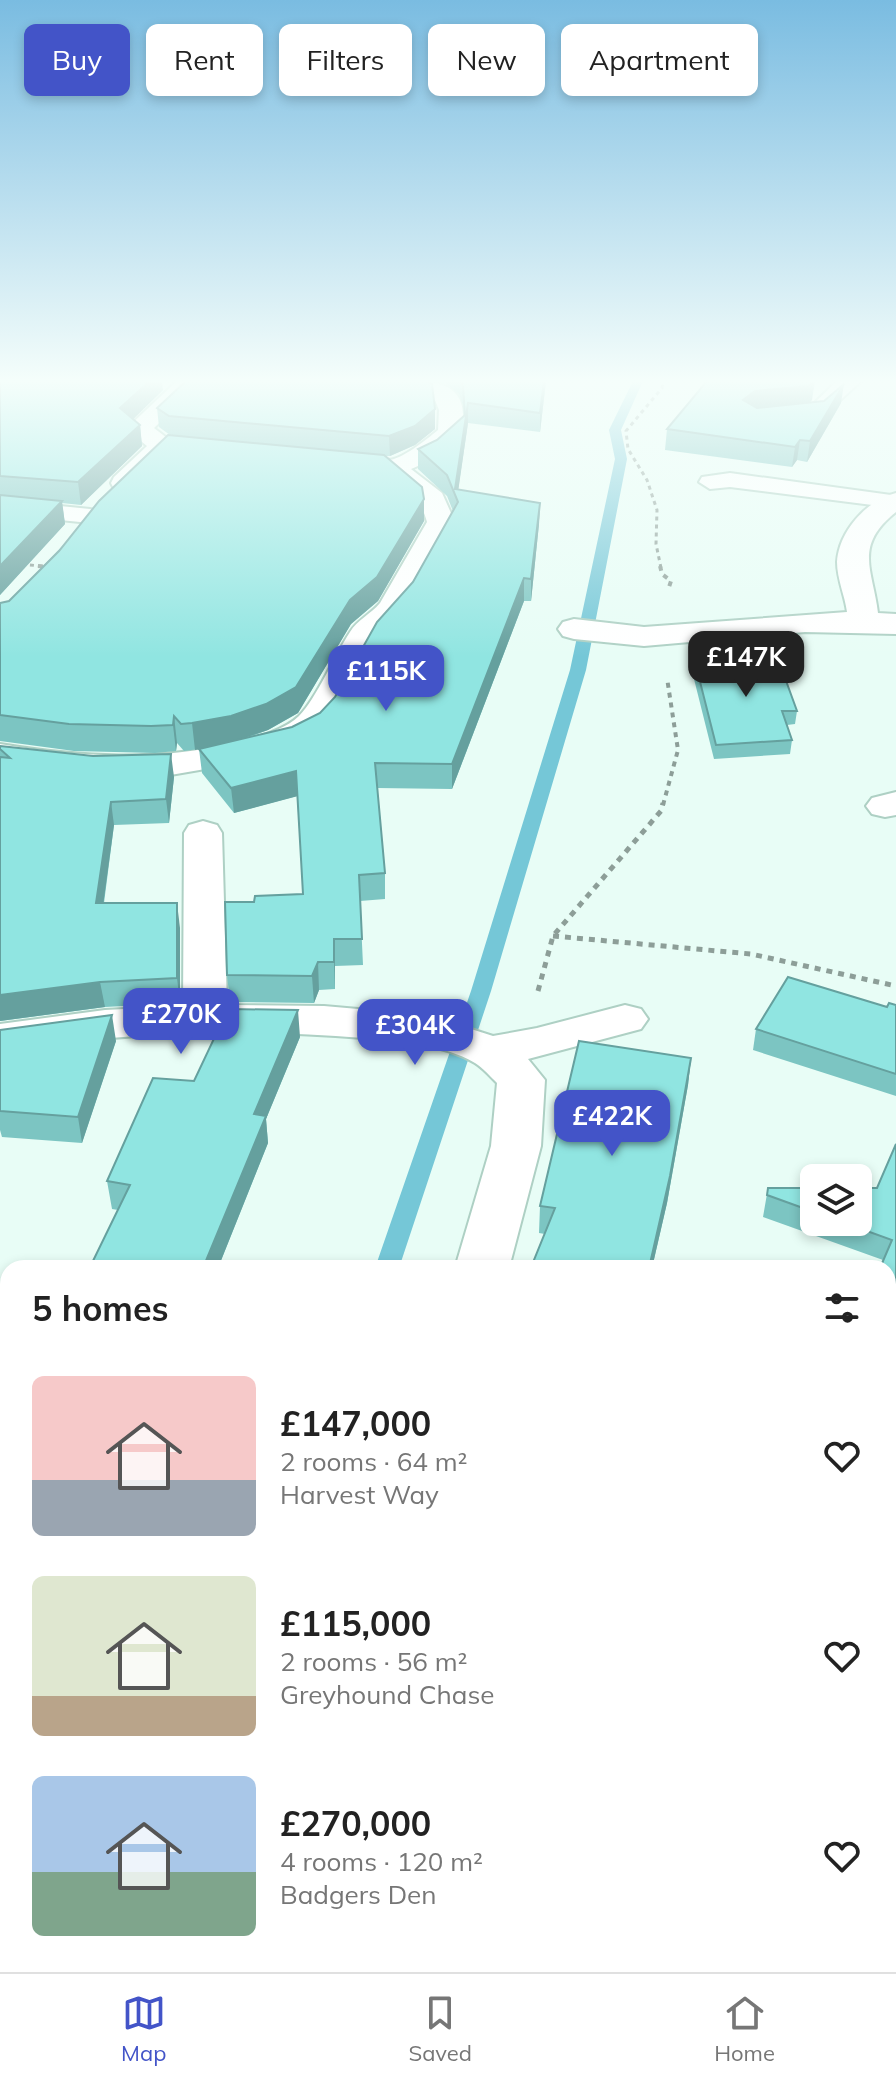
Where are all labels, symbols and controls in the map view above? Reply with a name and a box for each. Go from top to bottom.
chip: Buy [24,24,130,96]
chip: Rent [146,24,263,96]
chip: Filters [279,24,412,96]
chip: New [428,24,545,96]
chip: Apartment [561,24,758,96]
pin: £147K [690,631,802,699]
text: £147K [706,640,786,673]
pin: £115K [330,645,442,713]
text: £115K [346,654,426,687]
pin: £270K [125,988,237,1056]
text: £270K [141,997,221,1030]
pin: £304K [359,999,471,1067]
text: £304K [375,1008,455,1041]
pin: £422K [556,1090,668,1158]
text: £422K [572,1099,652,1132]
map controls [800,1164,872,1236]
button: layers [800,1164,872,1236]
icon: filters [820,1286,864,1330]
text: 5 homes [32,1287,169,1330]
text: £147,000 [280,1402,431,1445]
icon: home [96,1408,192,1504]
icon: heart [820,1434,864,1478]
text: 2 rooms · 64 m² [280,1445,467,1478]
text: Harvest Way [280,1478,439,1511]
text: £115,000 [280,1602,431,1645]
icon: home [96,1608,192,1704]
icon: heart [820,1634,864,1678]
text: 2 rooms · 56 m² [280,1645,467,1678]
text: Greyhound Chase [280,1678,494,1711]
text: £270,000 [280,1802,431,1845]
icon: home [96,1808,192,1904]
icon: heart [820,1834,864,1878]
text: 4 rooms · 120 m² [280,1845,483,1878]
text: Badgers Den [280,1878,437,1911]
tab: Map [121,1991,166,2067]
tab: Saved [409,1991,472,2067]
tab: Home [714,1991,775,2067]

